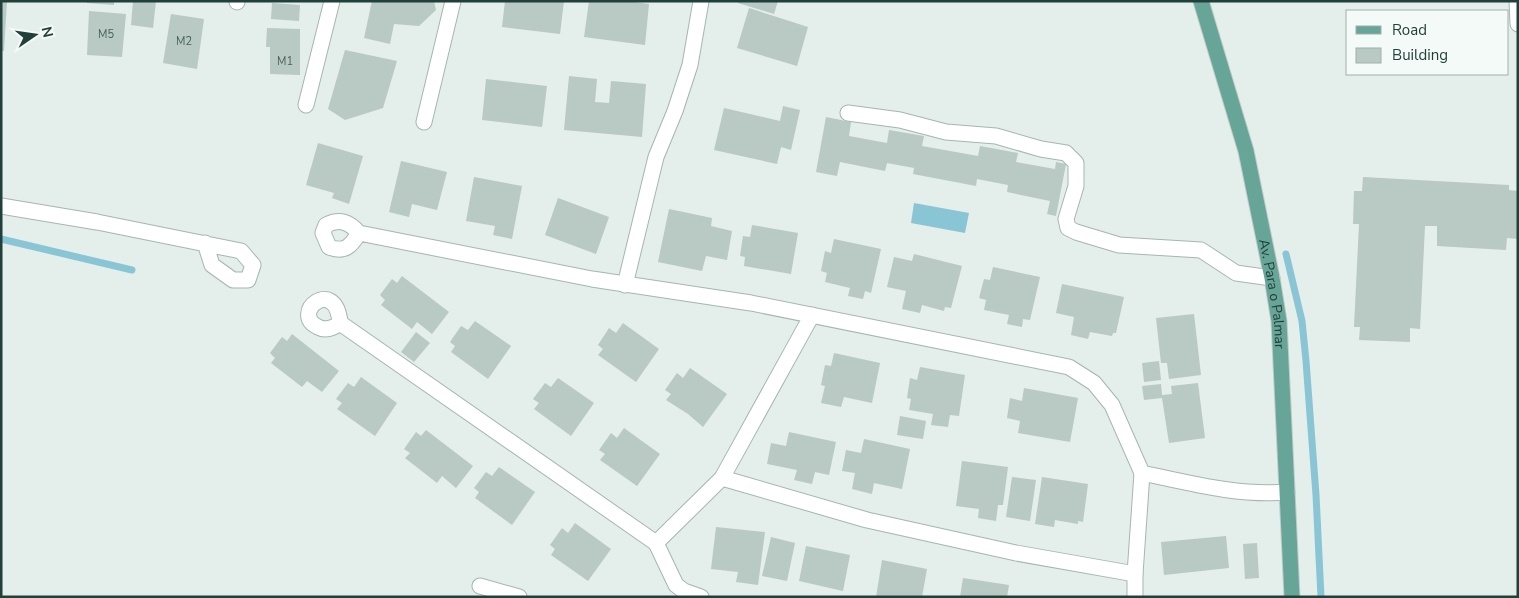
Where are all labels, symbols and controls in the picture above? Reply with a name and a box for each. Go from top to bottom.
north arrow [10,10,60,60]
legend [1346,10,1509,75]
text: Road [1392,20,1427,40]
text: N [37,25,58,39]
house number: M5 [98,27,114,42]
house number: M2 [176,34,192,49]
text: Building [1392,45,1448,65]
house number: M1 [277,54,293,69]
street label: Av. Para o Palmar [1254,237,1289,349]

